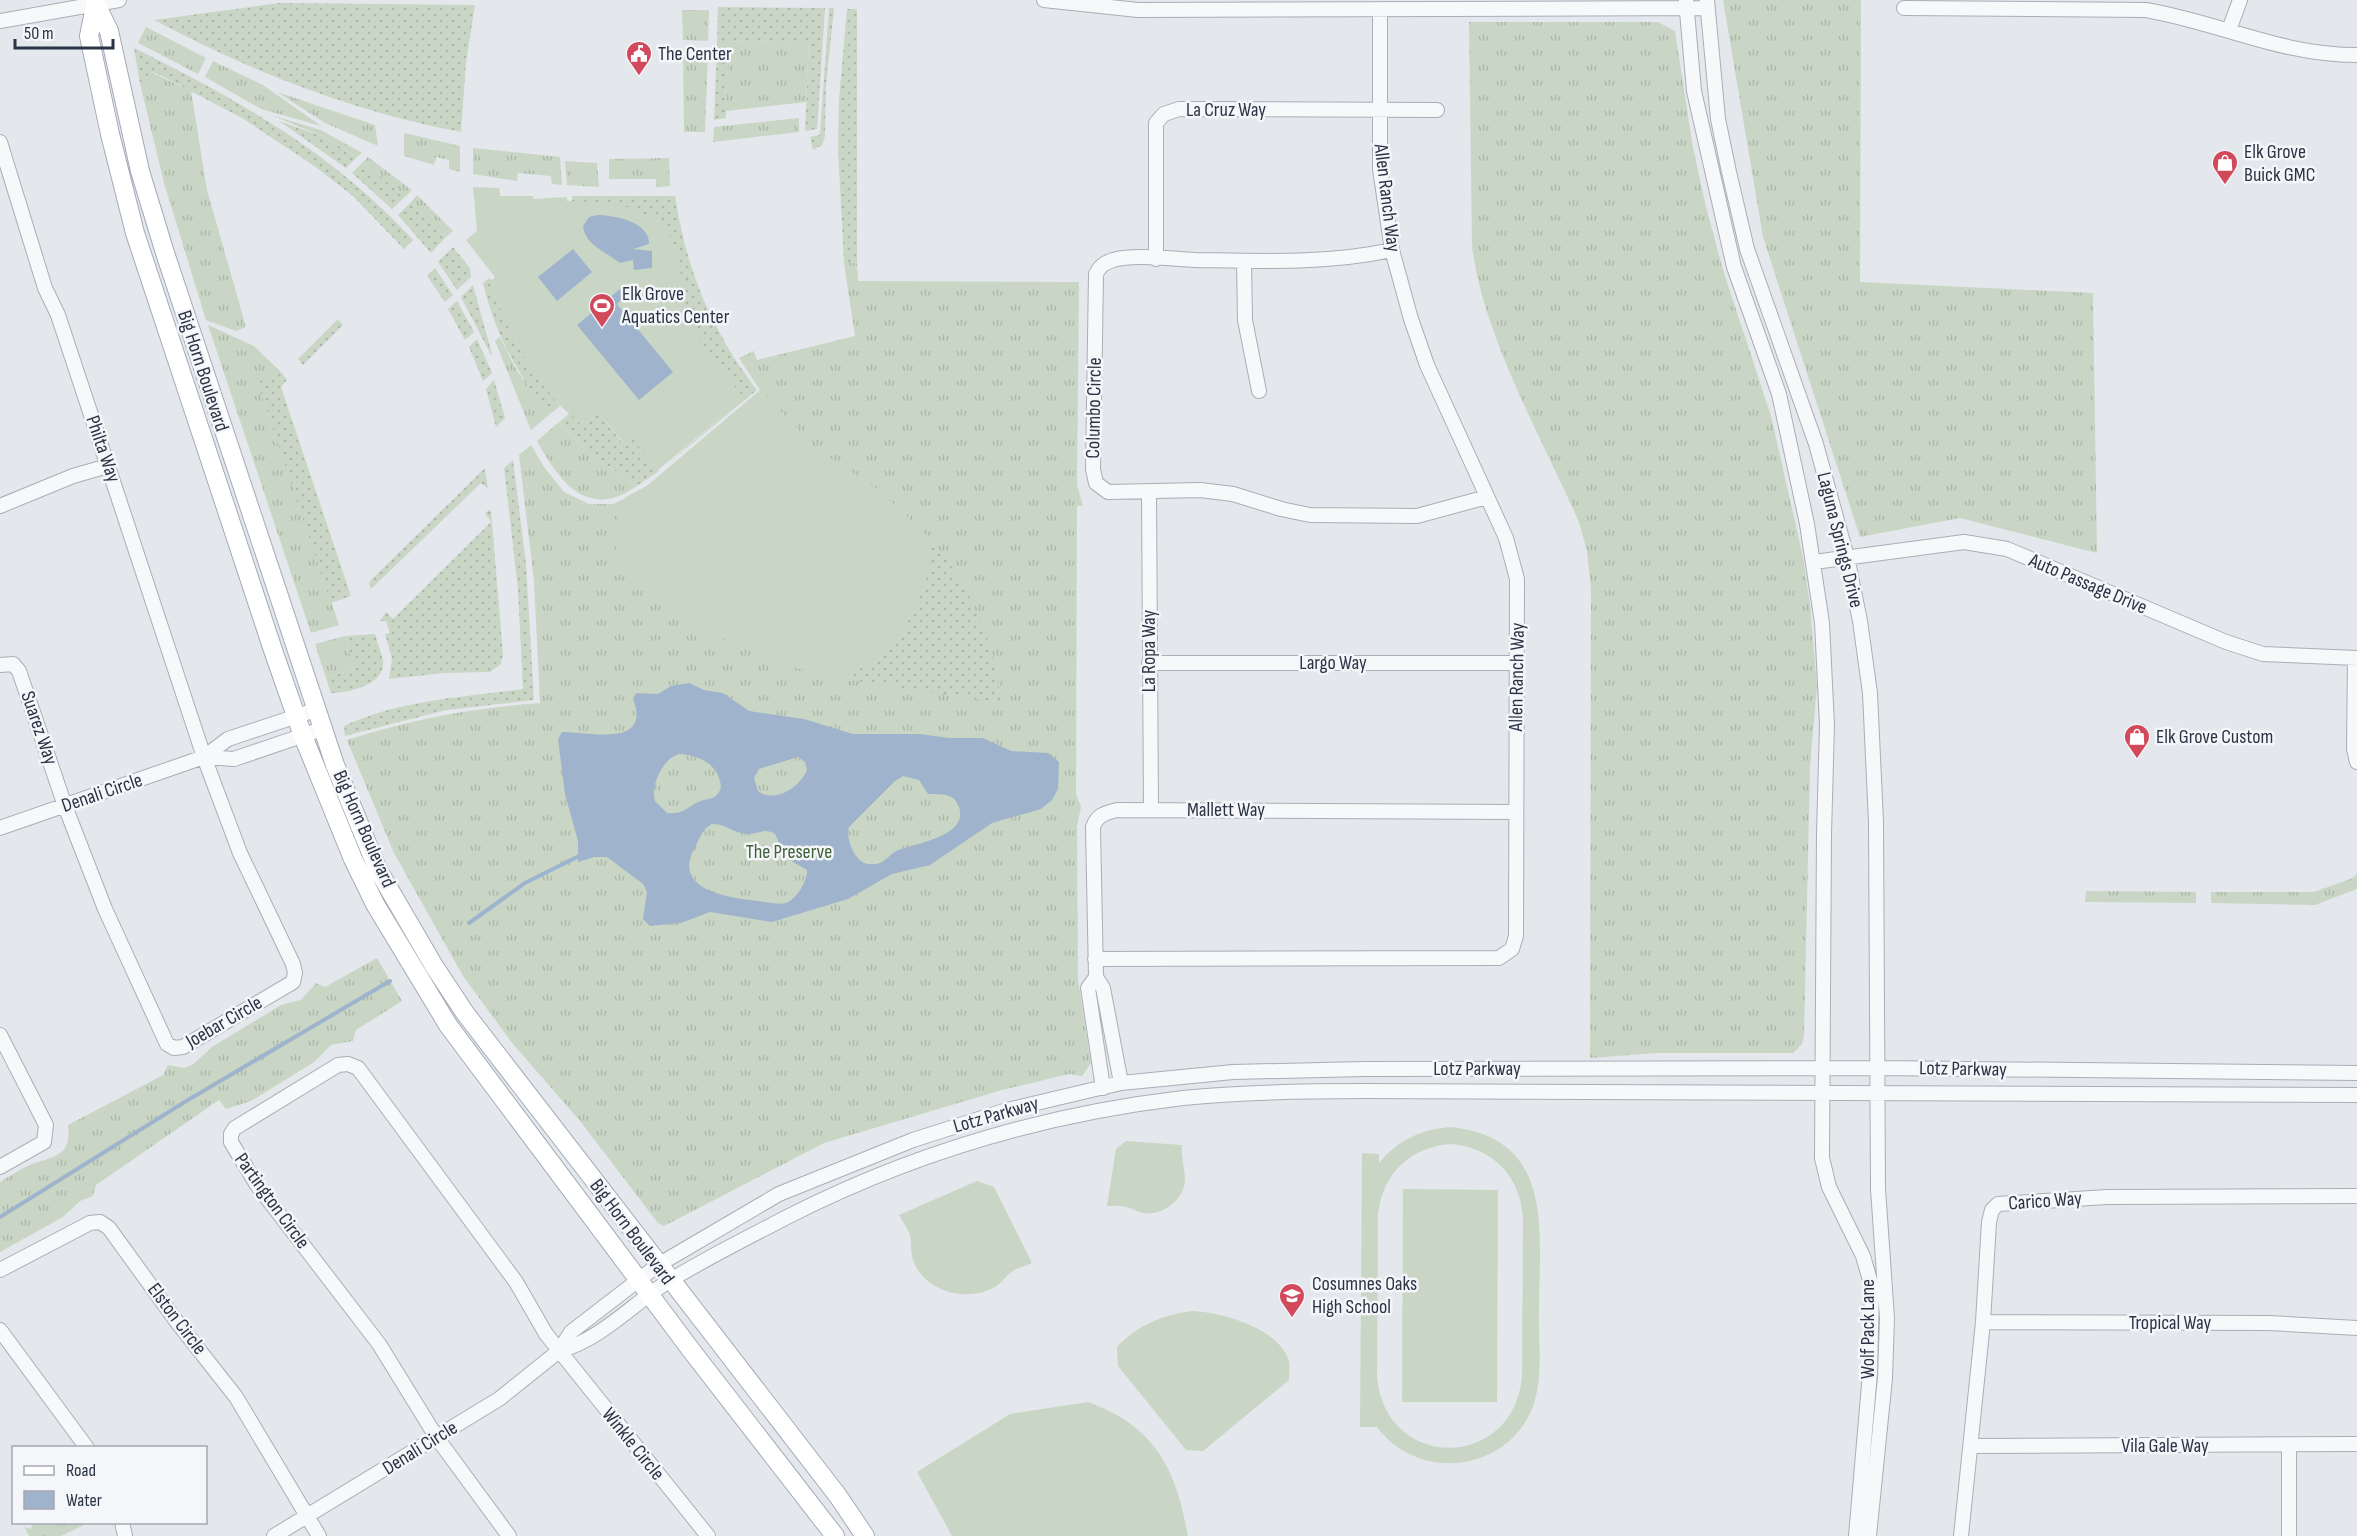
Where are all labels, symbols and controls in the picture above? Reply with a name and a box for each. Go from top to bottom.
scale bar [15,12,112,50]
text: 50 m [24,23,54,44]
public building icon: The Center [624,39,654,77]
place label: The Center [658,42,732,66]
street label: La Cruz Way [1186,98,1266,122]
place label: Elk Grove Buick GMC [2244,140,2315,187]
street label: Allen Ranch Way [1368,142,1406,254]
shop icon: Elk Grove Buick GMC [2210,148,2240,186]
place label: Elk Grove Aquatics Center [621,282,730,329]
sports icon: Elk Grove Aquatics Center [587,291,617,329]
street label: Big Horn Boulevard [172,307,234,435]
street label: Columbo Circle [1081,357,1107,459]
street label: Philta Way [80,412,126,486]
street label: Laguna Springs Drive [1812,470,1868,610]
street label: Auto Passage Drive [2024,548,2151,620]
street label: La Ropa Way [1137,609,1161,692]
street label: Allen Ranch Way [1504,622,1530,733]
street label: Largo Way [1299,651,1367,675]
street label: Suarez Way [15,688,63,768]
shop icon: Elk Grove Custom [2122,722,2152,760]
place label: Elk Grove Custom [2156,725,2273,749]
street label: Big Horn Boulevard [327,767,401,891]
street label: Denali Circle [58,768,146,818]
street label: Mallett Way [1187,798,1265,822]
park label: The Preserve [746,840,832,864]
street label: Joebar Circle [181,991,266,1054]
street label: Lotz Parkway [1919,1056,2007,1082]
street label: Lotz Parkway [1433,1057,1521,1081]
street label: Lotz Parkway [951,1091,1042,1139]
street label: Partington Circle [229,1148,315,1254]
street label: Big Horn Boulevard [585,1175,679,1289]
street label: Carico Way [2007,1186,2083,1216]
place label: Cosumnes Oaks High School [1312,1272,1417,1319]
street label: Elston Circle [142,1278,212,1360]
street label: Wolf Pack Lane [1856,1279,1880,1379]
school or university icon: Cosumnes Oaks High School [1277,1281,1307,1319]
street label: Tropical Way [2129,1311,2212,1335]
street label: Winkle Circle [596,1403,670,1485]
street label: Denali Circle [378,1416,462,1480]
street label: Vila Gale Way [2121,1434,2209,1458]
legend [12,1446,207,1524]
text: Road [66,1460,96,1481]
text: Water [66,1490,102,1511]

